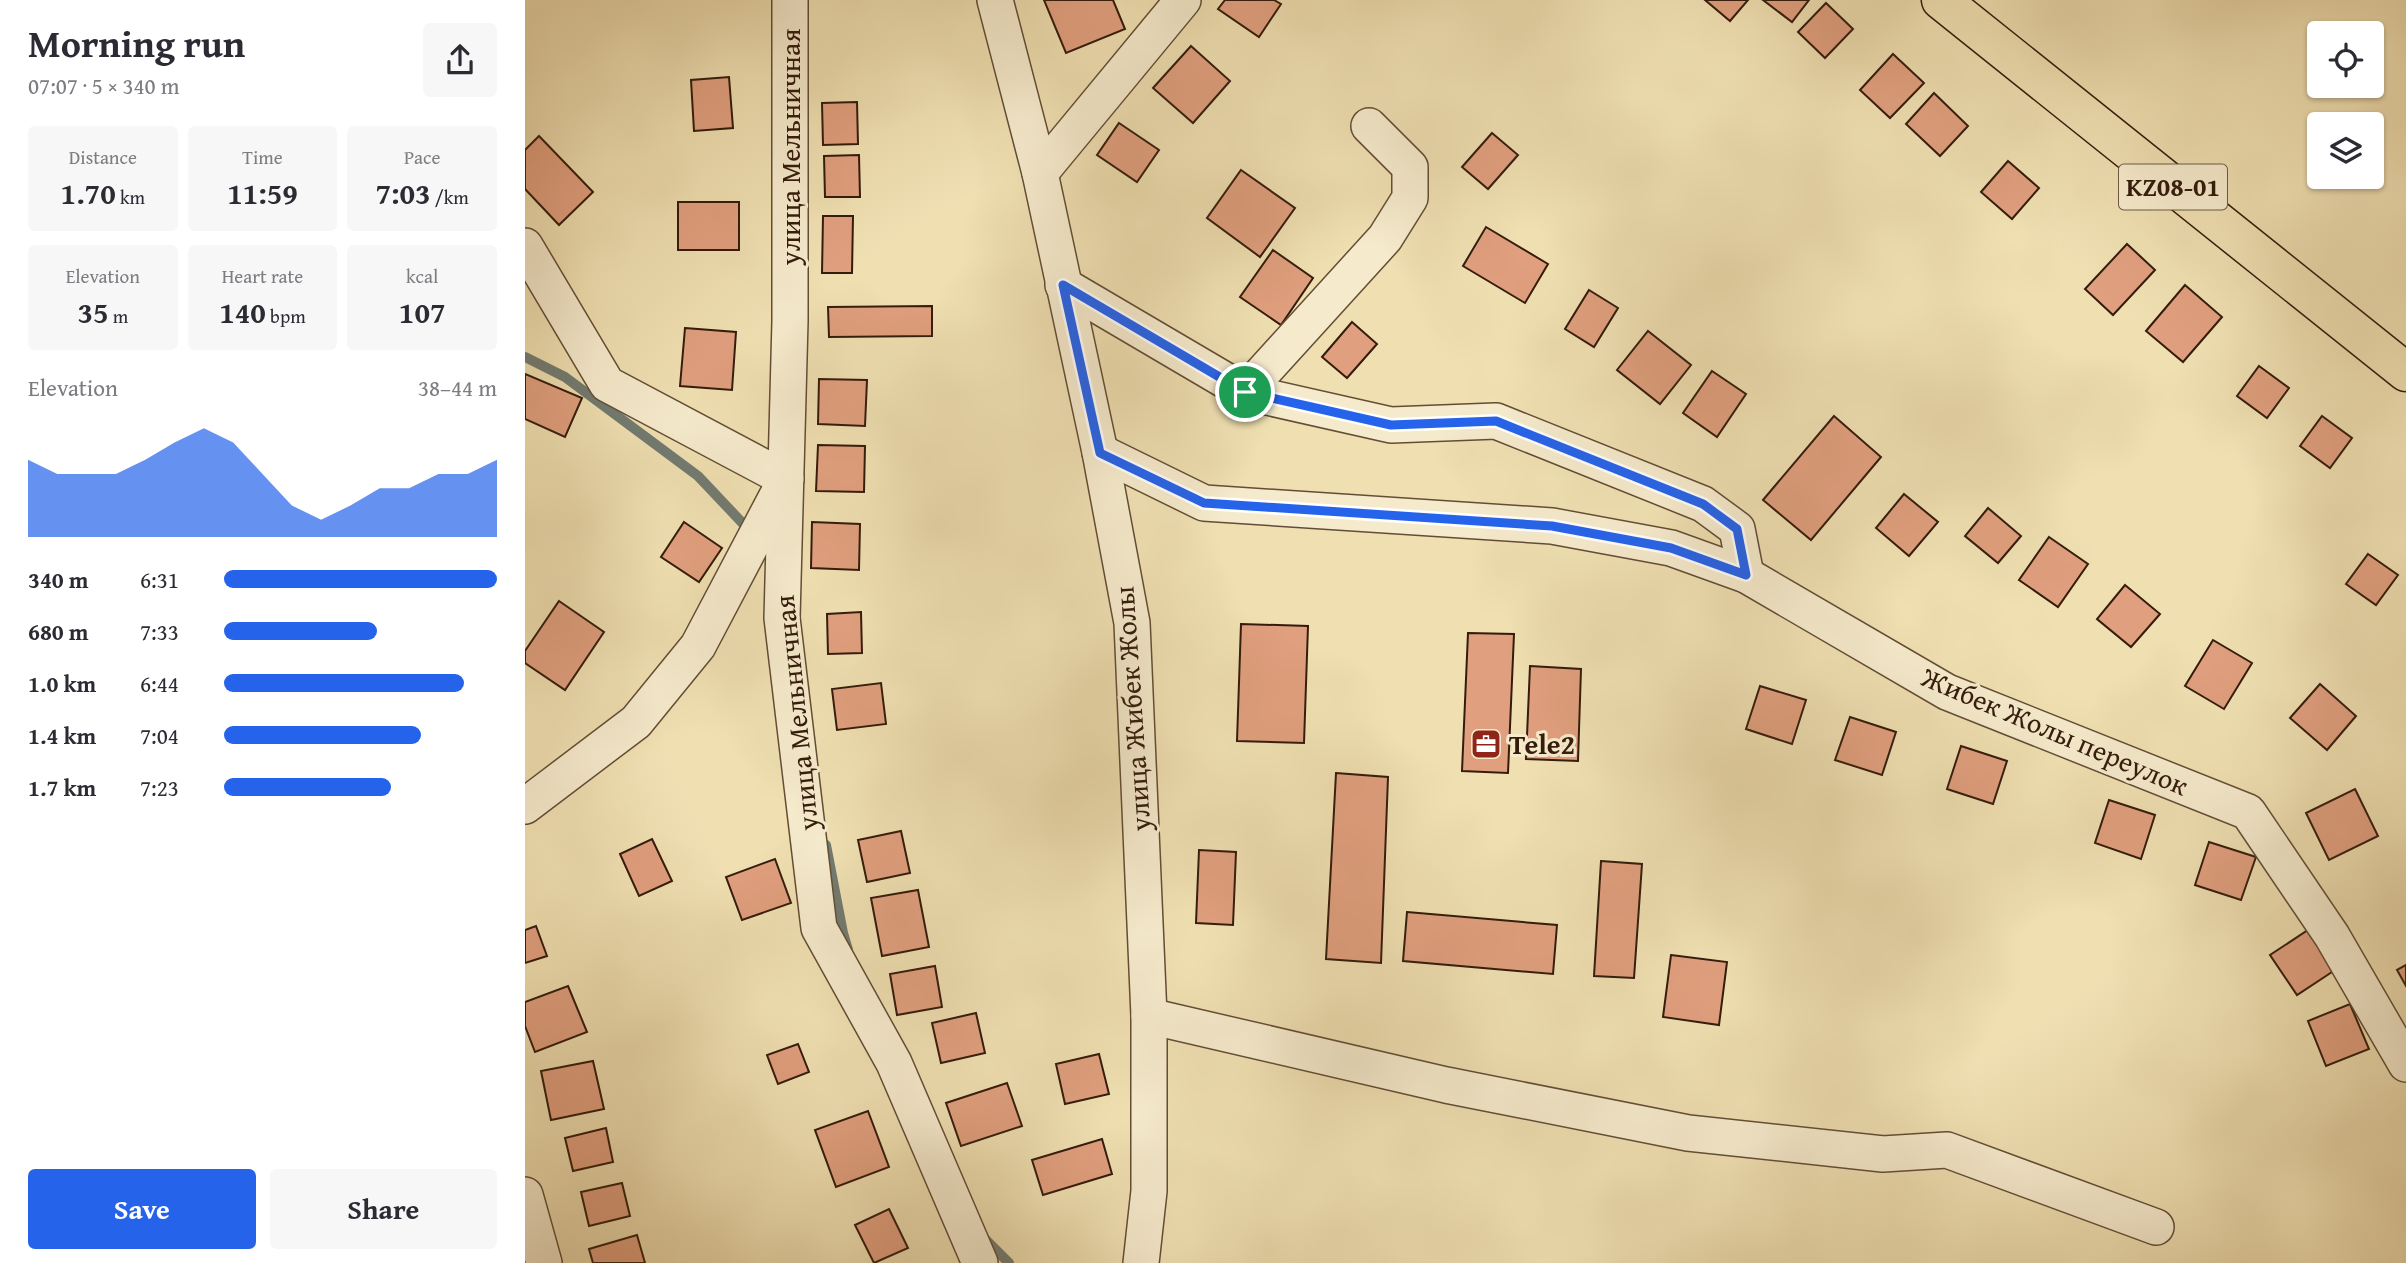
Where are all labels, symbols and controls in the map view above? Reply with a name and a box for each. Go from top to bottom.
text: Morning run [28,15,245,71]
map controls [2307,21,2384,189]
button: locate [2307,21,2384,98]
button: share [423,23,497,97]
street label: улица Мельничная [769,28,810,267]
text: 07:07 · 5 × 340 m [28,69,180,102]
button: layers [2307,112,2384,189]
text: Distance [69,143,137,171]
text: Time [242,143,283,171]
text: Pace [404,143,440,171]
road number: KZ08-01 [2119,164,2227,210]
text: 1.70 [61,171,116,215]
text: 11:59 [227,171,298,215]
text: 7:03 [375,171,431,215]
text: km [116,183,145,211]
text: /km [431,183,469,211]
text: Elevation [66,262,140,290]
text: Heart rate [222,262,303,290]
text: kcal [406,262,438,290]
text: 35 [77,290,109,334]
text: 140 [219,290,266,334]
text: 107 [399,290,445,334]
text: m [109,302,128,330]
text: bpm [266,302,306,330]
pin [1215,362,1275,422]
text: Elevation [28,371,118,404]
text: 38–44 m [418,371,497,404]
icon: arrive [1226,373,1264,411]
text: 340 m [28,563,89,596]
text: 6:31 [140,563,179,596]
street label: улица Жибек Жолы [1102,585,1161,834]
street label: улица Мельничная [763,593,828,834]
text: 680 m [28,615,89,648]
text: 7:33 [140,615,179,648]
street label: Жибек Жолы переулок [1915,655,2195,805]
text: 1.0 km [28,667,96,700]
text: 6:44 [140,667,179,700]
text: 1.4 km [28,719,96,752]
text: 7:04 [140,719,179,752]
place label: Tele2 [1509,723,1575,764]
office icon: Tele2 [1469,727,1503,761]
text: 1.7 km [28,771,96,804]
text: 7:23 [140,771,179,804]
button: Save [28,1169,256,1249]
button: Share [270,1169,497,1249]

